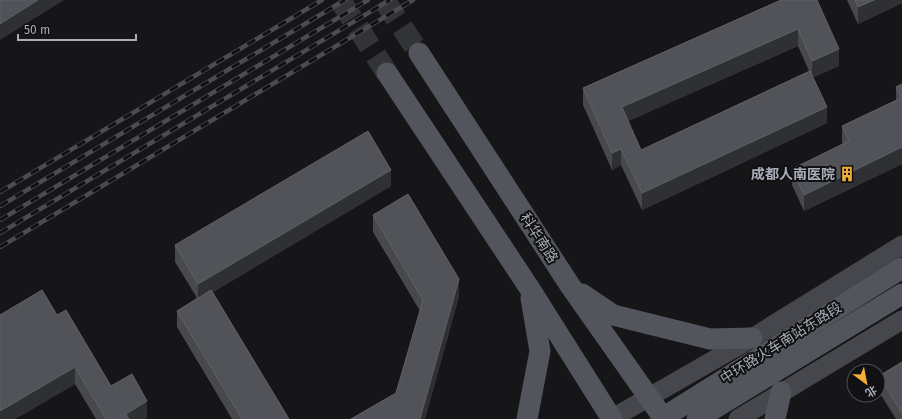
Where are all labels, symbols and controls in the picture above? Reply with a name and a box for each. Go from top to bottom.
scale bar [18,16,136,42]
text: 50 m [24,23,50,37]
building icon: 成都人南医院 [838,165,856,183]
place label: 成都人南医院 [751,166,835,183]
street label: 科华南路 [517,210,561,266]
street label: 中环路火车南站东路段 [717,299,845,387]
north arrow [846,363,886,403]
text: 北 [863,383,879,399]

